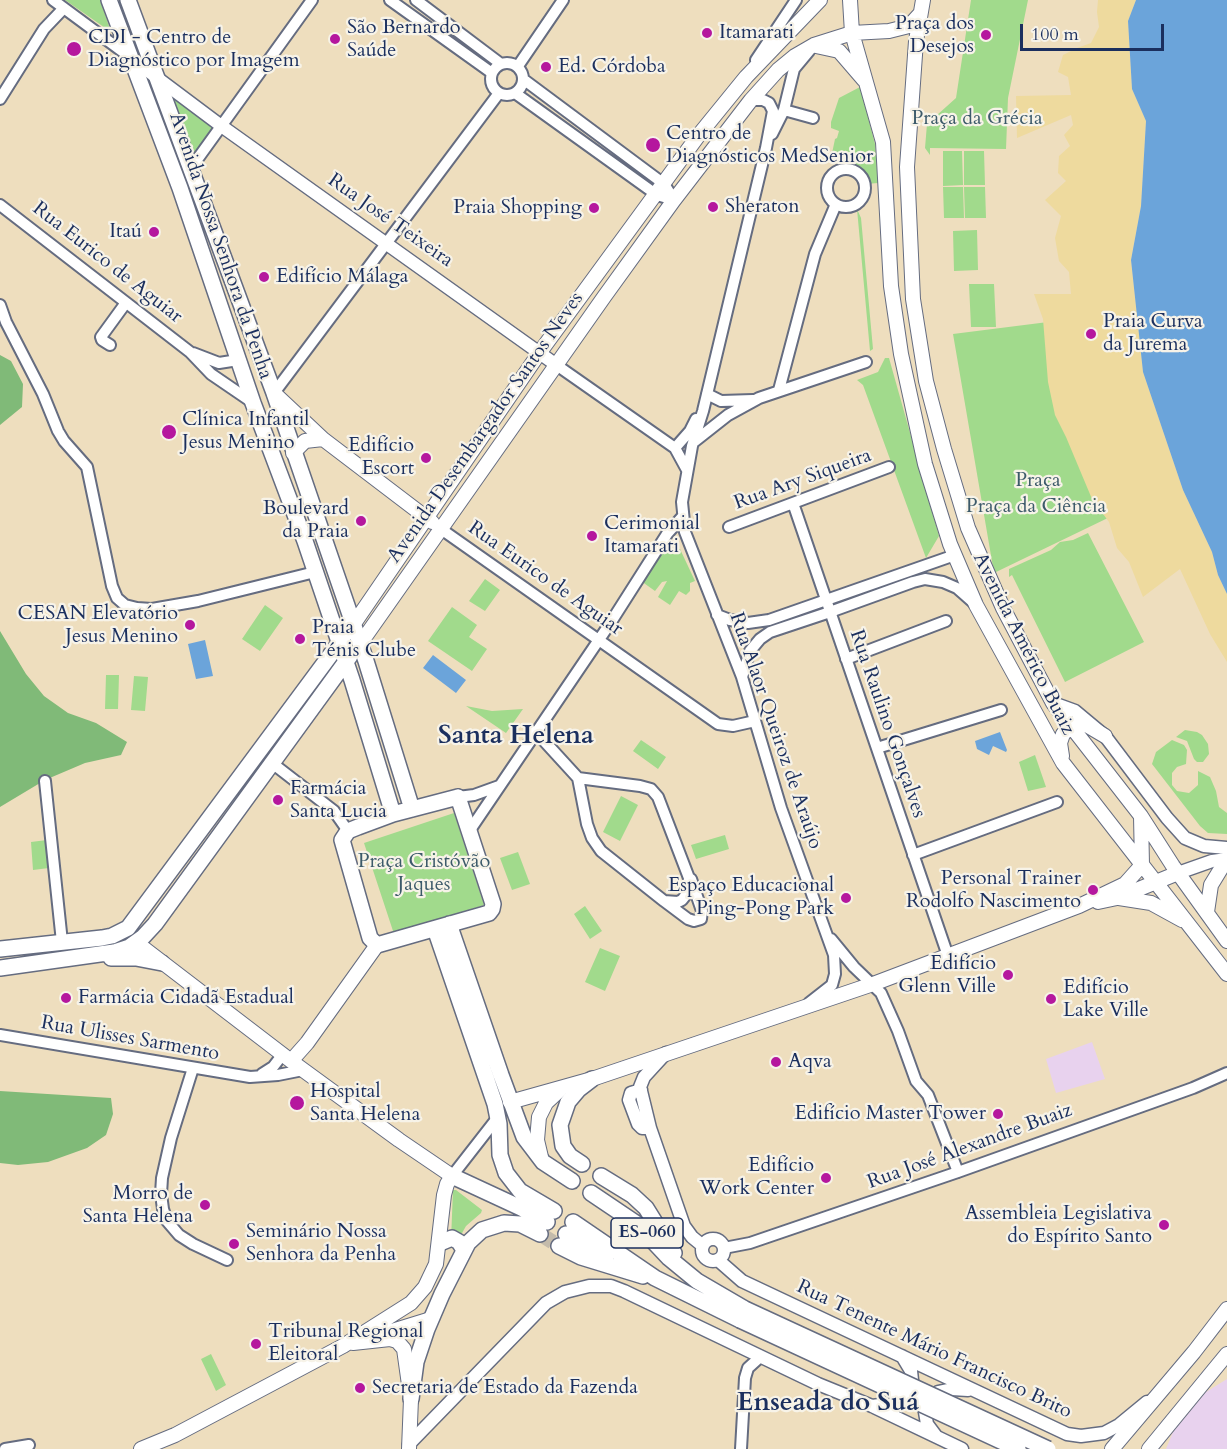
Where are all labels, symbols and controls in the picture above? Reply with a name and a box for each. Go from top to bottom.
place label: Praça dos Desejos [895,12,974,59]
scale bar [1023,12,1167,50]
place label: São Bernardo Saúde [347,16,461,63]
place label: Itamarati [719,21,794,45]
text: 100 m [1031,22,1079,47]
place label: CDI - Centro de Diagnóstico por Imagem [88,26,300,73]
marker: Itamarati [700,26,714,40]
marker: Praça dos Desejos [979,28,993,42]
marker: São Bernardo Saúde [328,32,342,46]
marker: CDI - Centro de Diagnóstico por Imagem [65,40,83,58]
place label: Ed. Córdoba [558,55,666,79]
marker: Ed. Córdoba [539,60,553,74]
park label: Praça da Grécia [911,107,1043,131]
street label: Avenida Nossa Senhora da Penha [163,110,277,382]
place label: Centro de Diagnósticos MedSenior [666,122,873,169]
marker: Centro de Diagnósticos MedSenior [644,136,662,154]
street label: Rua José Teixeira [323,169,457,273]
place label: Sheraton [725,195,800,219]
place label: Praia Shopping [453,196,582,220]
street label: Rua Eurico de Aguiar [27,197,187,329]
marker: Sheraton [706,200,720,214]
marker: Praia Shopping [587,201,601,215]
place label: Itaú [109,220,142,244]
marker: Itaú [147,225,161,239]
place label: Edifício Málaga [276,265,408,289]
marker: Edifício Málaga [257,270,271,284]
street label: Avenida Desembargador Santos Neves [383,288,589,568]
place label: Praia Curva da Jurema [1103,310,1203,357]
marker: Praia Curva da Jurema [1084,327,1098,341]
place label: Clínica Infantil Jesus Menino [182,408,309,455]
marker: Clínica Infantil Jesus Menino [160,423,178,441]
place label: Edifício Escort [348,434,414,481]
street label: Rua Ary Siqueira [731,444,875,516]
marker: Edifício Escort [419,451,433,465]
park label: Praça [1015,469,1061,493]
park label: Praça da Ciência [966,495,1106,519]
place label: Boulevard da Praia [263,497,349,544]
place label: Cerimonial Itamarati [604,512,700,559]
marker: Boulevard da Praia [354,514,368,528]
street label: Rua Eurico de Aguiar [463,517,627,641]
marker: Cerimonial Itamarati [585,529,599,543]
street label: Avenida Américo Buaiz [967,549,1079,739]
place label: CESAN Elevatório Jesus Menino [18,602,178,649]
street label: Rua Alaor Queiroz de Araújo [723,610,827,852]
place label: Praia Ténis Clube [312,616,416,663]
marker: CESAN Elevatório Jesus Menino [183,618,197,632]
street label: Rua Raulino Gonçalves [844,627,930,821]
marker: Praia Ténis Clube [293,632,307,646]
district label: Santa Helena [438,721,594,753]
place label: Farmácia Santa Lucia [290,777,387,824]
marker: Farmácia Santa Lucia [271,793,285,807]
park label: Praça Cristóvão Jaques [358,850,490,897]
place label: Personal Trainer Rodolfo Nascimento [906,867,1081,914]
place label: Espaço Educacional Ping-Pong Park [668,874,834,921]
marker: Personal Trainer Rodolfo Nascimento [1086,883,1100,897]
marker: Espaço Educacional Ping-Pong Park [839,891,853,905]
place label: Edifício Glenn Ville [898,952,996,999]
marker: Edifício Glenn Ville [1001,968,1015,982]
place label: Edifício Lake Ville [1063,976,1148,1023]
place label: Farmácia Cidadã Estadual [78,986,294,1010]
marker: Farmácia Cidadã Estadual [59,991,73,1005]
marker: Edifício Lake Ville [1044,992,1058,1006]
street label: Rua Ulisses Sarmento [39,1011,221,1067]
place label: Aqva [788,1050,832,1074]
marker: Aqva [769,1055,783,1069]
place label: Hospital Santa Helena [310,1080,420,1127]
marker: Hospital Santa Helena [288,1094,306,1112]
street label: Rua José Alexandre Buaiz [864,1099,1076,1195]
place label: Edifício Master Tower [795,1102,986,1126]
marker: Edifício Master Tower [991,1107,1005,1121]
place label: Edifício Work Center [699,1154,814,1201]
marker: Edifício Work Center [819,1171,833,1185]
place label: Morro de Santa Helena [83,1182,193,1229]
marker: Morro de Santa Helena [198,1198,212,1212]
place label: Assembleia Legislativa do Espírito Santo [965,1202,1152,1249]
road number: ES-060 [611,1218,683,1248]
marker: Assembleia Legislativa do Espírito Santo [1157,1218,1171,1232]
place label: Seminário Nossa Senhora da Penha [246,1220,396,1267]
marker: Seminário Nossa Senhora da Penha [227,1237,241,1251]
street label: Rua Tenente Mário Francisco Brito [793,1276,1075,1424]
place label: Tribunal Regional Eleitoral [268,1320,423,1367]
marker: Tribunal Regional Eleitoral [249,1337,263,1351]
place label: Secretaria de Estado da Fazenda [372,1376,638,1400]
marker: Secretaria de Estado da Fazenda [353,1381,367,1395]
district label: Enseada do Suá [737,1388,919,1420]

